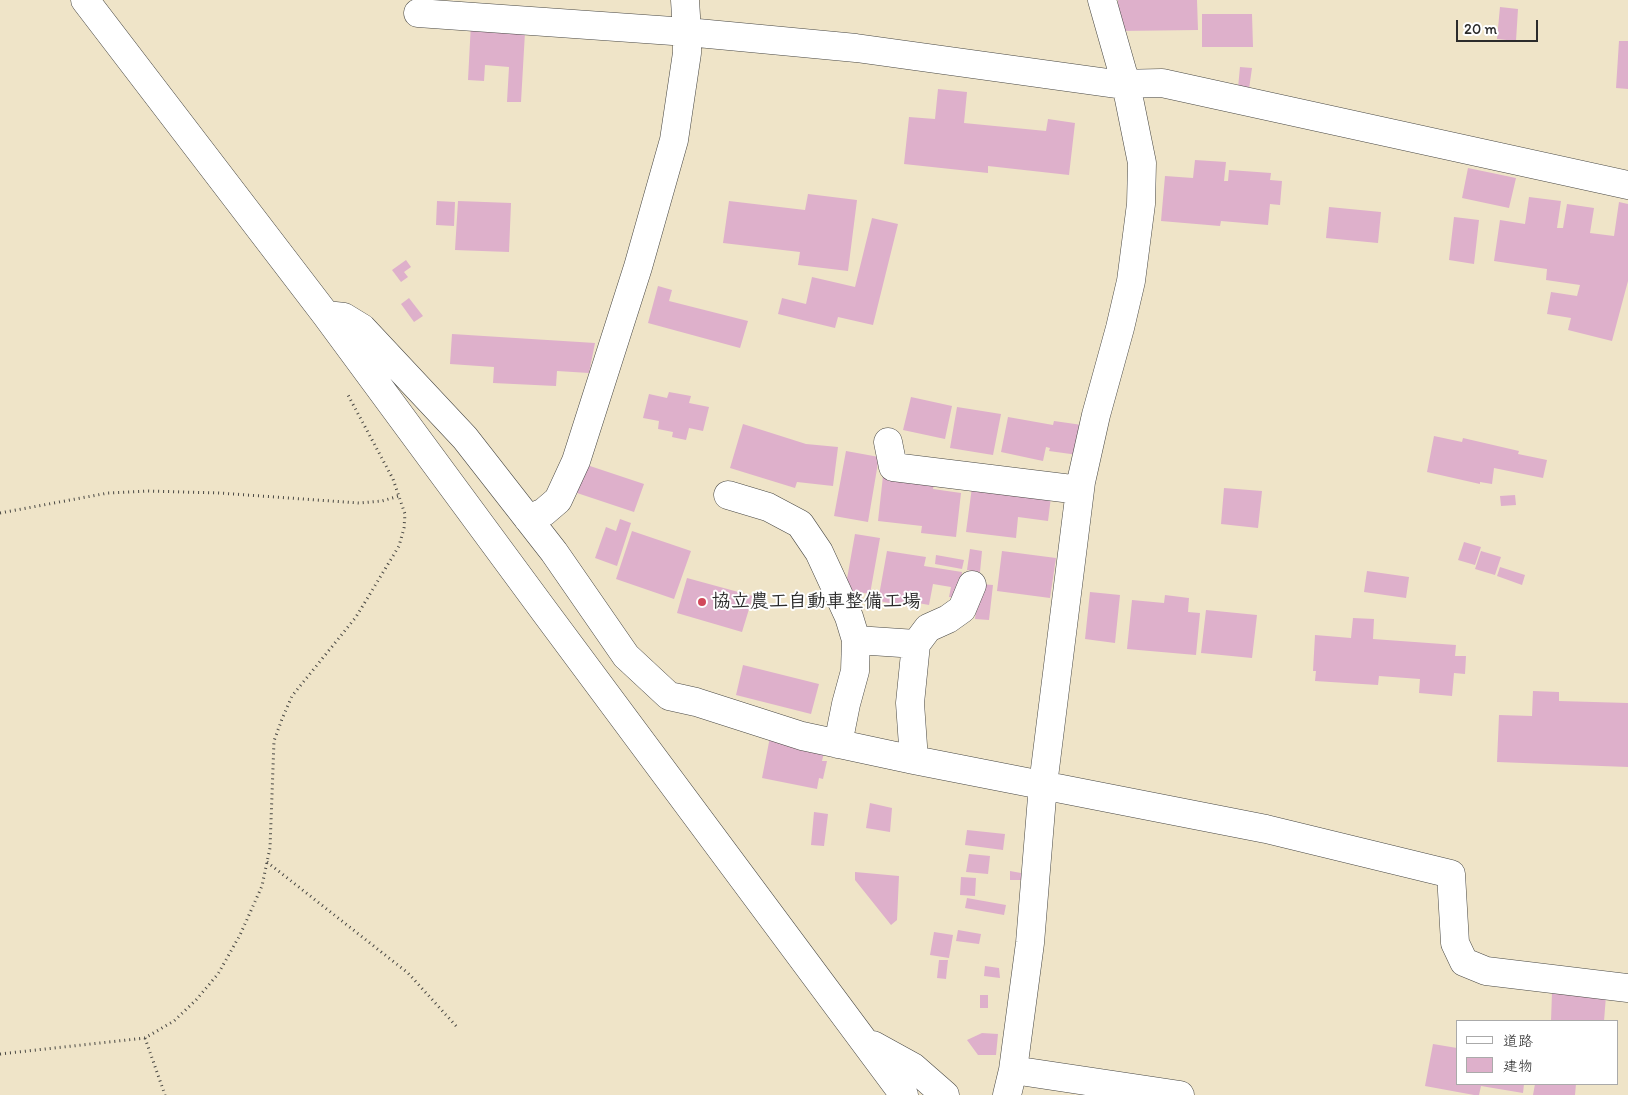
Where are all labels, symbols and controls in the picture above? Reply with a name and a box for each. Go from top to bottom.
scale bar [1458,10,1540,42]
text: 20 m [1464,20,1497,38]
place label: 協立農工自動車整備工場 [712,591,921,613]
marker: 協立農工自動車整備工場 [696,596,708,608]
legend [1456,1020,1618,1085]
text: 道路 [1503,1032,1533,1050]
text: 建物 [1503,1057,1533,1075]

